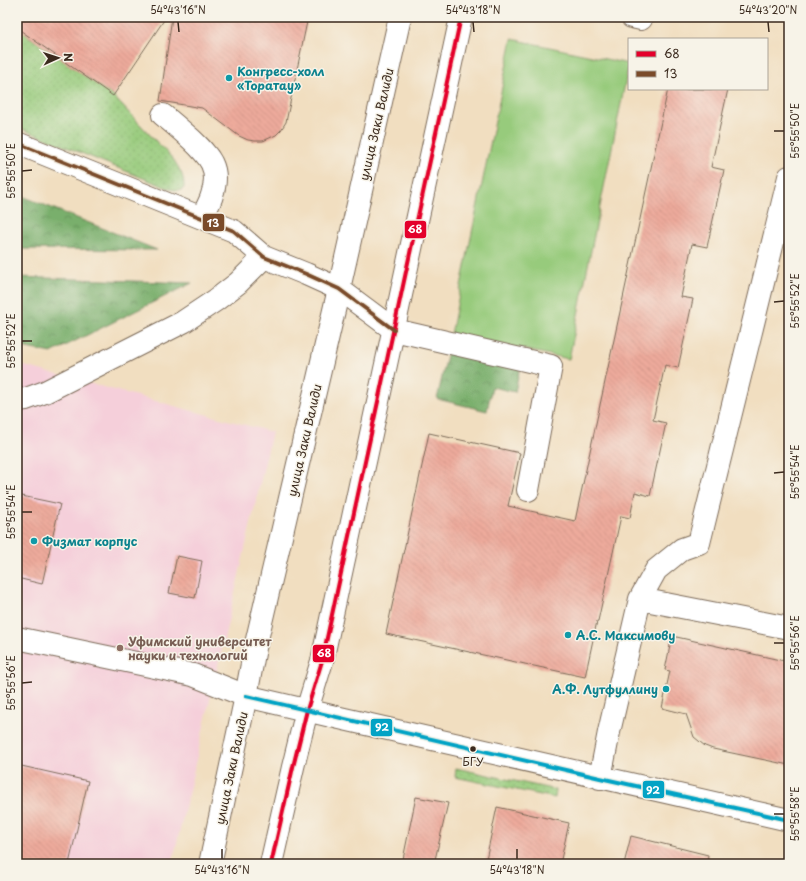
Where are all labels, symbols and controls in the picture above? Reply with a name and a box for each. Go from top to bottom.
text: 54°43'16"N [150,2,206,17]
text: 54°43'18"N [445,2,501,17]
text: 54°43'20"N [739,2,797,17]
north arrow [38,38,78,78]
legend [628,38,768,90]
text: 68 [664,44,680,62]
text: N [60,53,77,63]
place label: Конгресс-холл «Торатау» [237,62,325,94]
text: 13 [664,64,677,82]
street label: улица Заки Валиди [354,66,398,182]
marker: Конгресс-холл «Торатау» [224,73,234,83]
text: 55°55'50"E [787,103,802,159]
text: 55°55'50"E [3,143,18,199]
line badge: 13 [202,213,225,232]
text: 13 [207,214,219,231]
line badge: 68 [404,220,427,239]
text: 68 [408,220,422,237]
text: 55°55'52"E [787,273,802,329]
text: 55°55'52"E [3,313,18,369]
street label: улица Заки Валиди [282,382,326,498]
text: 55°55'54"E [787,444,802,500]
text: 55°55'54"E [3,484,18,540]
place label: Физмат корпус [42,532,138,550]
marker: Физмат корпус [29,536,39,546]
text: 55°55'56"E [787,615,802,671]
place label: А.С. Максимову [576,626,675,644]
marker: А.С. Максимову [563,630,573,640]
place label: Уфимский университет науки и технологий [128,632,273,664]
marker: Уфимский университет науки и технологий [115,643,125,653]
line badge: 68 [312,644,335,663]
text: 68 [317,644,331,661]
text: 55°55'56"E [3,655,18,711]
place label: А.Ф. Лутфуллину [552,680,658,698]
marker: А.Ф. Лутфуллину [661,684,671,694]
street label: улица Заки Валиди [210,710,252,826]
line badge: 92 [370,718,393,737]
text: 92 [375,718,389,735]
marker: БГУ [468,744,478,754]
place label: БГУ [463,753,484,770]
line badge: 92 [642,780,665,799]
text: 92 [646,781,660,798]
text: 55°55'58"E [787,786,802,842]
text: 54°43'16"N [194,862,250,877]
text: 54°43'18"N [489,862,545,877]

